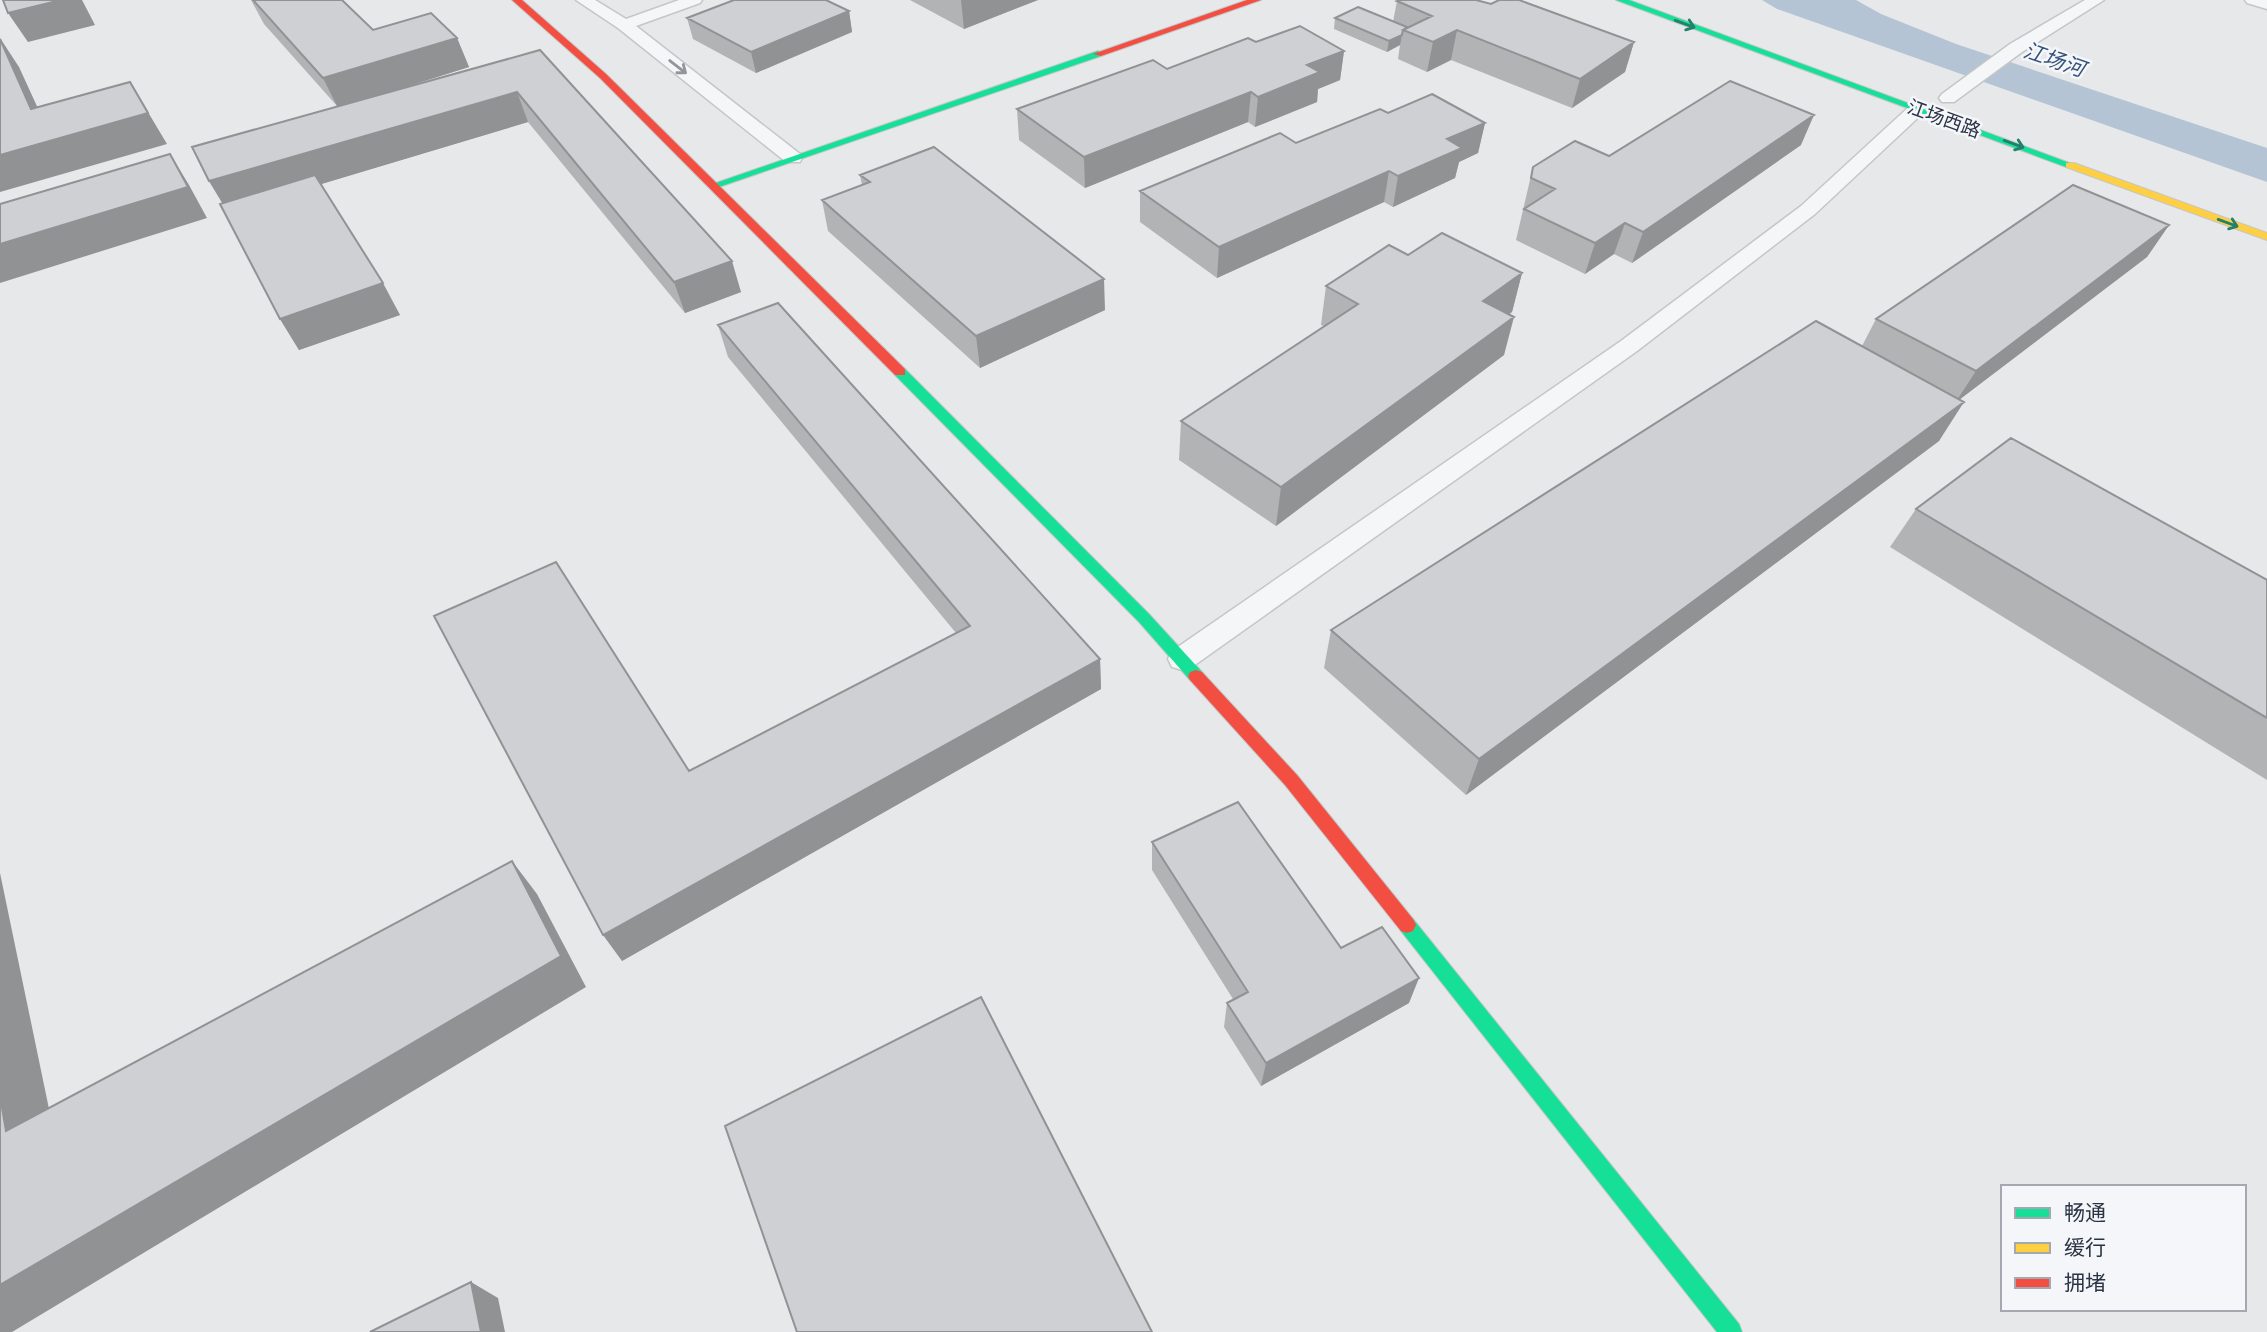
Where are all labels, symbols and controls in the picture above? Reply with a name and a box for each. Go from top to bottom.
one-way arrow [1674,18,1696,31]
water label: 江场河 [2020,37,2092,84]
one-way arrow [668,59,686,74]
street label: 江场西路 [1904,95,1984,143]
one-way arrow [2002,139,2024,151]
one-way arrow [2216,217,2238,230]
legend [2001,1185,2246,1311]
text: 畅通 [2064,1200,2106,1226]
text: 缓行 [2064,1235,2106,1261]
text: 拥堵 [2064,1270,2106,1296]

